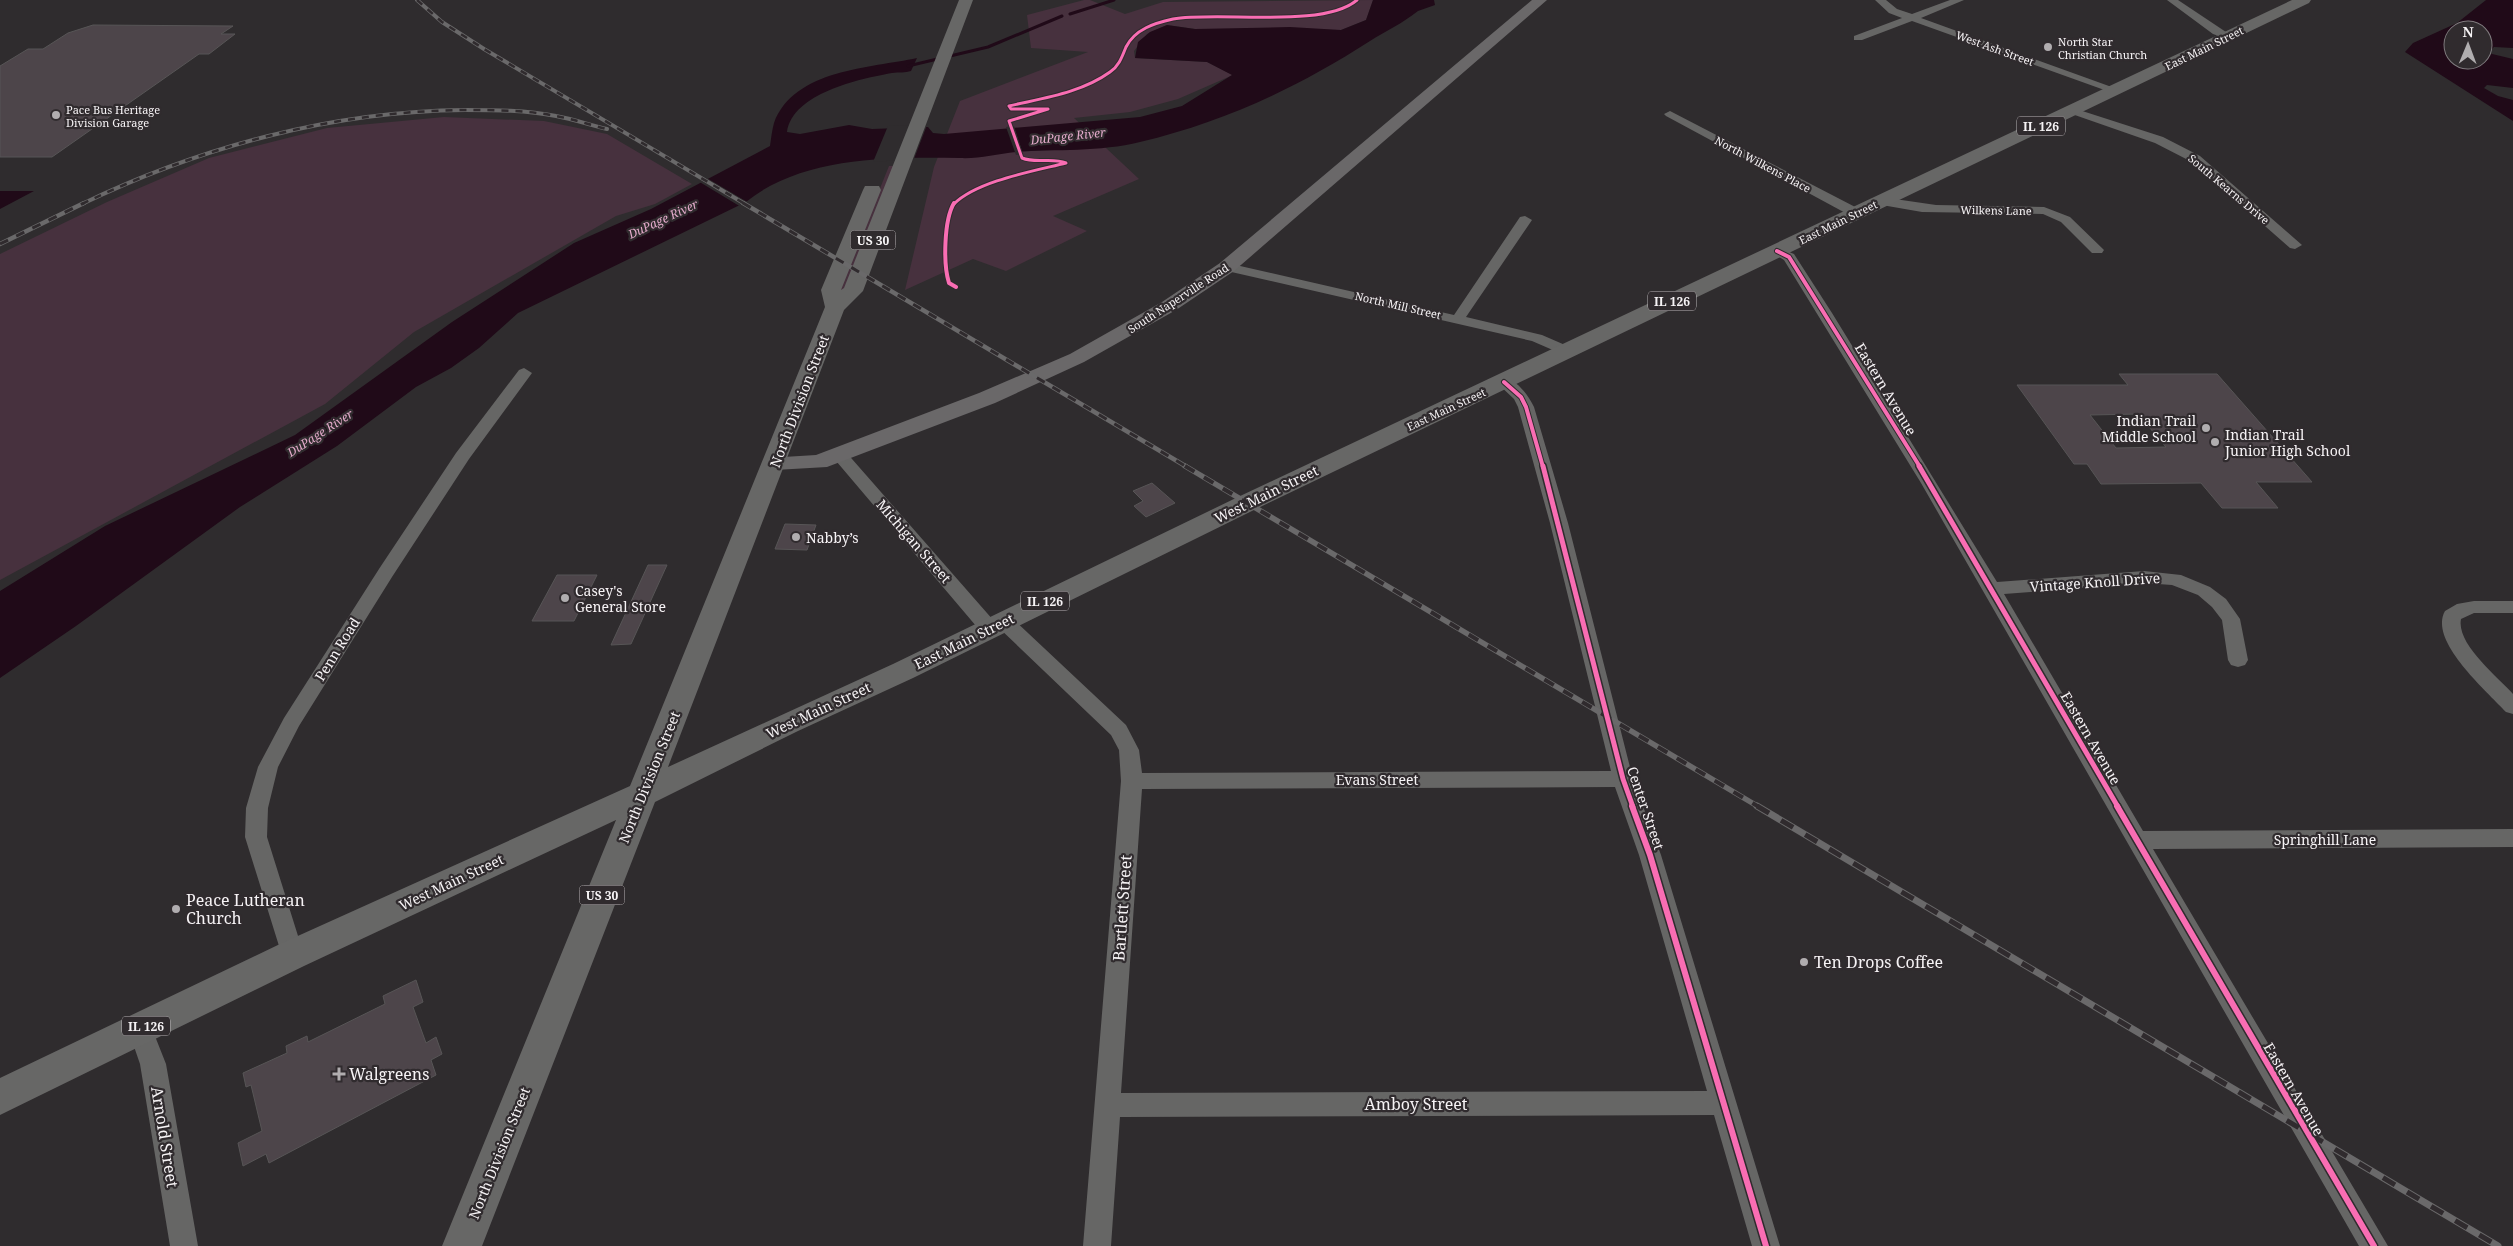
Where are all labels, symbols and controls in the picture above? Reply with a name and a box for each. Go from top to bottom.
north arrow [2443,20,2493,70]
street label: East Main Street [2162,22,2246,73]
text: N [2463,22,2474,41]
street label: West Ash Street [1954,27,2036,69]
place label: North Star Christian Church [2058,34,2147,62]
marker: North Star Christian Church [2042,41,2054,53]
place label: Pace Bus Heritage Division Garage [66,102,160,130]
marker: Pace Bus Heritage Division Garage [50,109,62,121]
road number: IL 126 [2017,116,2065,136]
water label: DuPage River [1029,124,1107,149]
street label: North Wilkens Place [1712,132,1814,196]
street label: South Kearns Drive [2185,151,2273,227]
water label: DuPage River [624,195,701,243]
street label: East Main Street [1796,196,1880,247]
street label: Wilkens Lane [1960,202,2032,218]
road number: US 30 [850,230,896,250]
street label: South Naperville Road [1125,260,1232,336]
street label: North Mill Street [1354,288,1443,322]
road number: IL 126 [1648,292,1696,310]
street label: North Division Street [765,332,833,470]
street label: Eastern Avenue [1851,339,1921,439]
street label: East Main Street [1404,384,1488,434]
water label: DuPage River [283,405,357,461]
place label: Indian Trail Middle School [2102,411,2197,446]
marker: Indian Trail Middle School [2200,422,2212,434]
place label: Indian Trail Junior High School [2224,425,2351,460]
marker: Indian Trail Junior High School [2209,436,2221,448]
street label: West Main Street [1211,461,1321,527]
street label: Michigan Street [872,495,956,587]
place label: Nabby’s [806,528,859,547]
marker: Nabby’s [790,531,802,543]
street label: Vintage Knoll Drive [2029,568,2161,596]
place label: Casey's General Store [575,581,666,616]
marker: Casey's General Store [559,592,571,604]
road number: IL 126 [1021,592,1069,610]
street label: East Main Street [911,609,1017,673]
street label: Penn Road [310,613,364,684]
street label: West Main Street [763,677,873,743]
street label: Eastern Avenue [2057,688,2125,788]
street label: North Division Street [614,708,684,846]
street label: Center Street [1623,764,1669,852]
street label: Evans Street [1336,770,1418,789]
street label: Springhill Lane [2274,830,2376,849]
street label: West Main Street [396,849,506,915]
street label: Bartlett Street [1107,854,1137,962]
road number: US 30 [580,886,624,904]
place label: Peace Lutheran Church [186,889,305,929]
marker: Peace Lutheran Church [170,903,182,915]
place label: Ten Drops Coffee [1814,951,1943,973]
marker: Ten Drops Coffee [1798,956,1810,968]
road number: IL 126 [122,1016,170,1036]
street label: Eastern Avenue [2260,1039,2328,1139]
place label: Walgreens [349,1063,429,1085]
marker: Walgreens [333,1068,345,1080]
street label: North Division Street [464,1084,534,1222]
street label: Arnold Street [146,1085,184,1189]
street label: Amboy Street [1365,1093,1468,1115]

